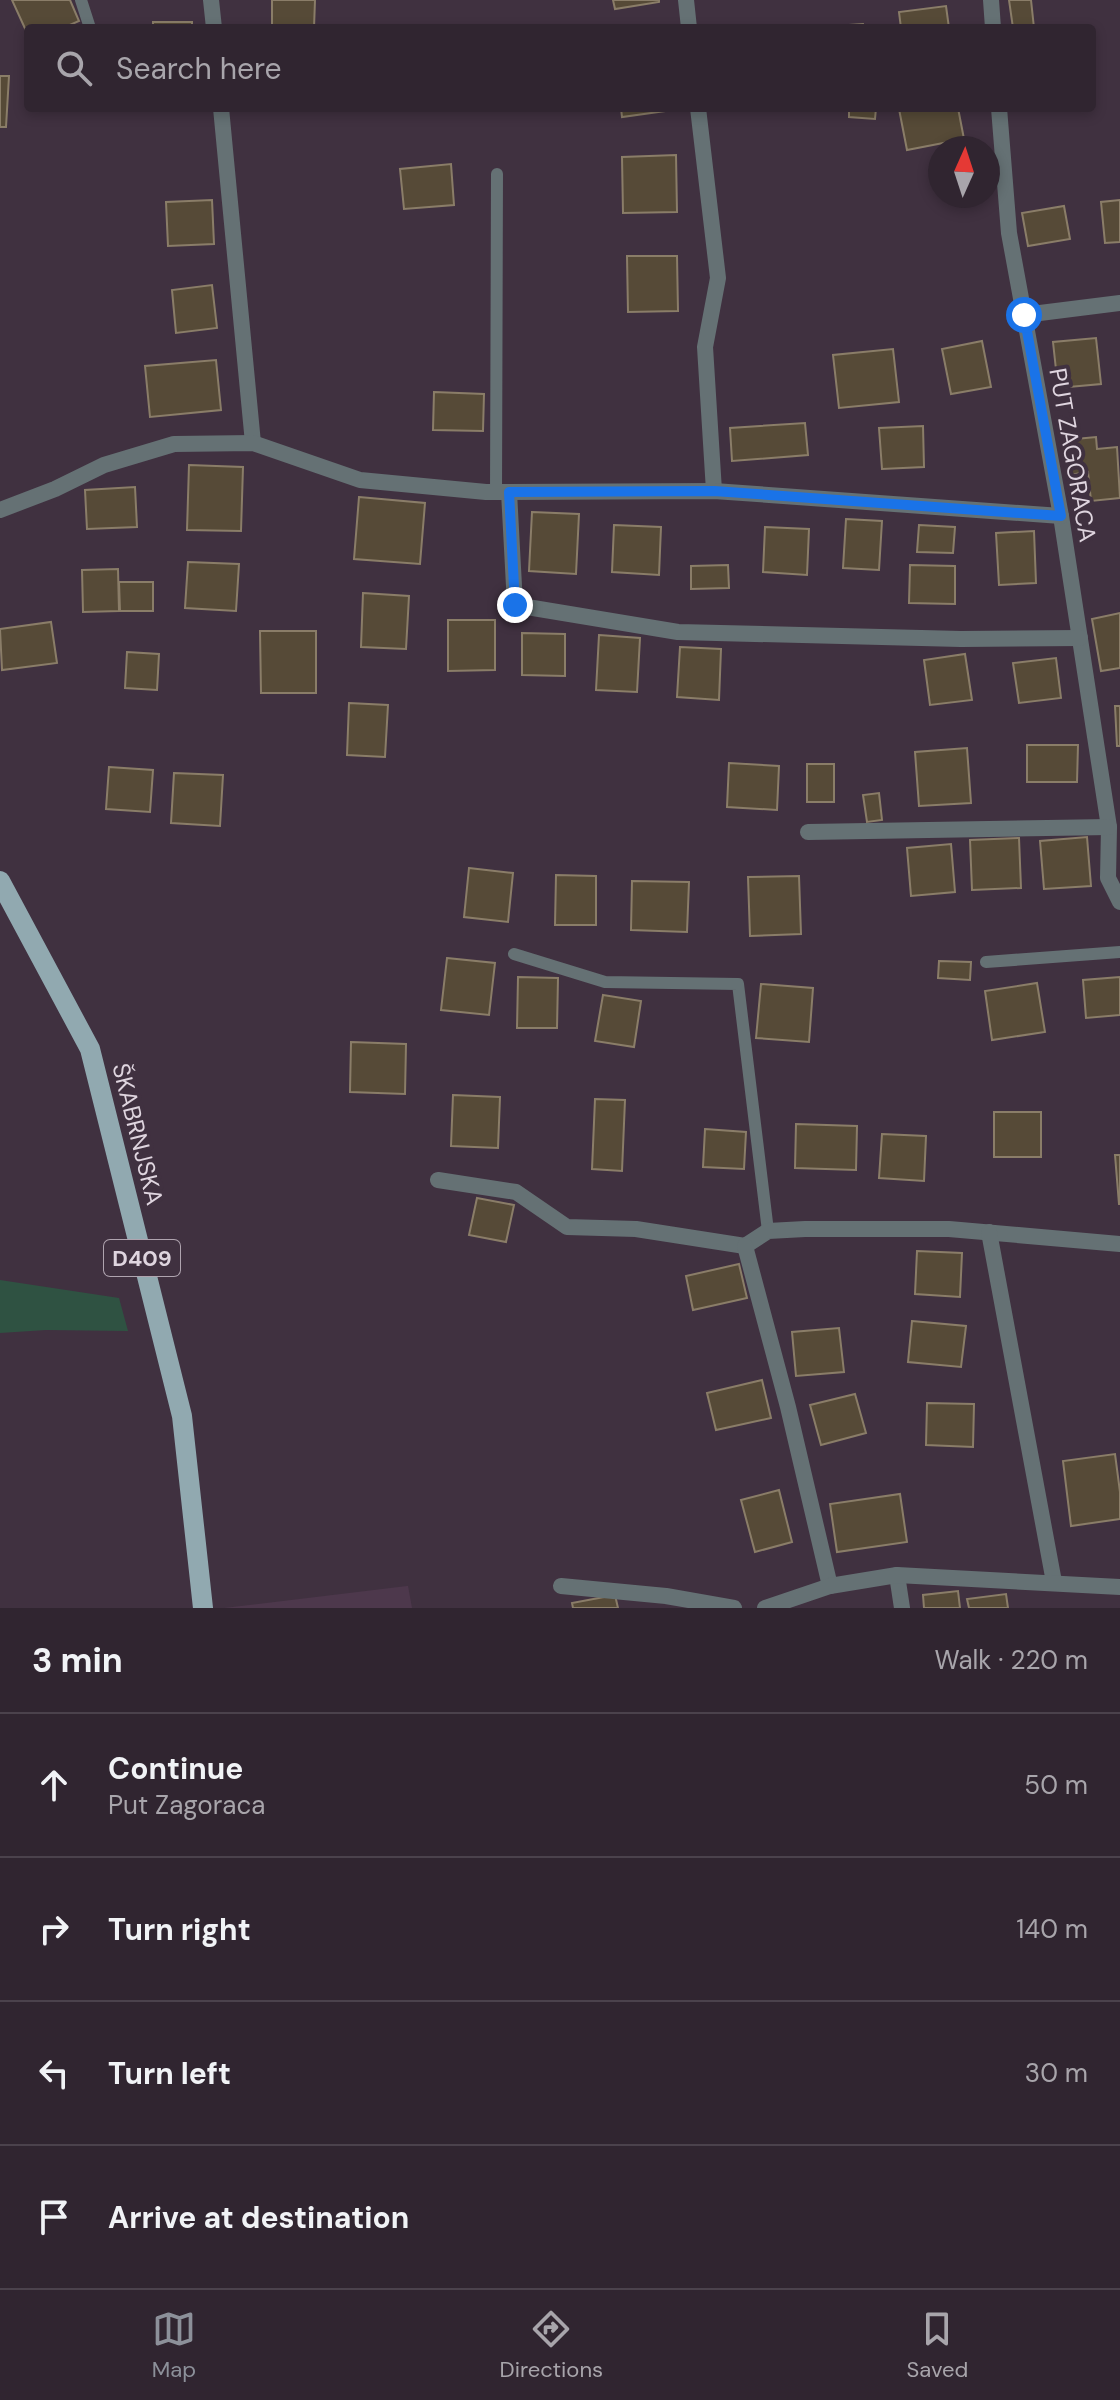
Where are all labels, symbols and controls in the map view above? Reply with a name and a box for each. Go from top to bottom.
search box [24,24,1096,112]
icon: search [52,46,96,90]
text: Search here [116,49,282,88]
north arrow [928,136,1000,208]
route start [1006,297,1042,333]
street label: PUT ZAGORACA [1042,366,1104,545]
route end [497,587,533,623]
street label: ŠKABRNJSKA [105,1060,171,1208]
road number: D409 [104,1240,180,1276]
text: 3 min [32,1638,123,1683]
text: Walk · 220 m [935,1643,1088,1677]
text: Continue [108,1749,243,1788]
icon: ahead [32,1763,76,1807]
text: 50 m [1024,1768,1088,1802]
text: Put Zagoraca [108,1788,265,1822]
icon: right [32,1907,76,1951]
text: Turn right [108,1910,251,1949]
text: 140 m [1016,1912,1088,1946]
icon: left [32,2051,76,2095]
text: Turn left [108,2054,231,2093]
text: 30 m [1025,2056,1088,2090]
icon: arrive [32,2195,76,2239]
text: Arrive at destination [108,2198,409,2237]
tab: Map [152,2307,196,2384]
tab: Directions [500,2307,603,2384]
tab: Saved [907,2307,968,2384]

